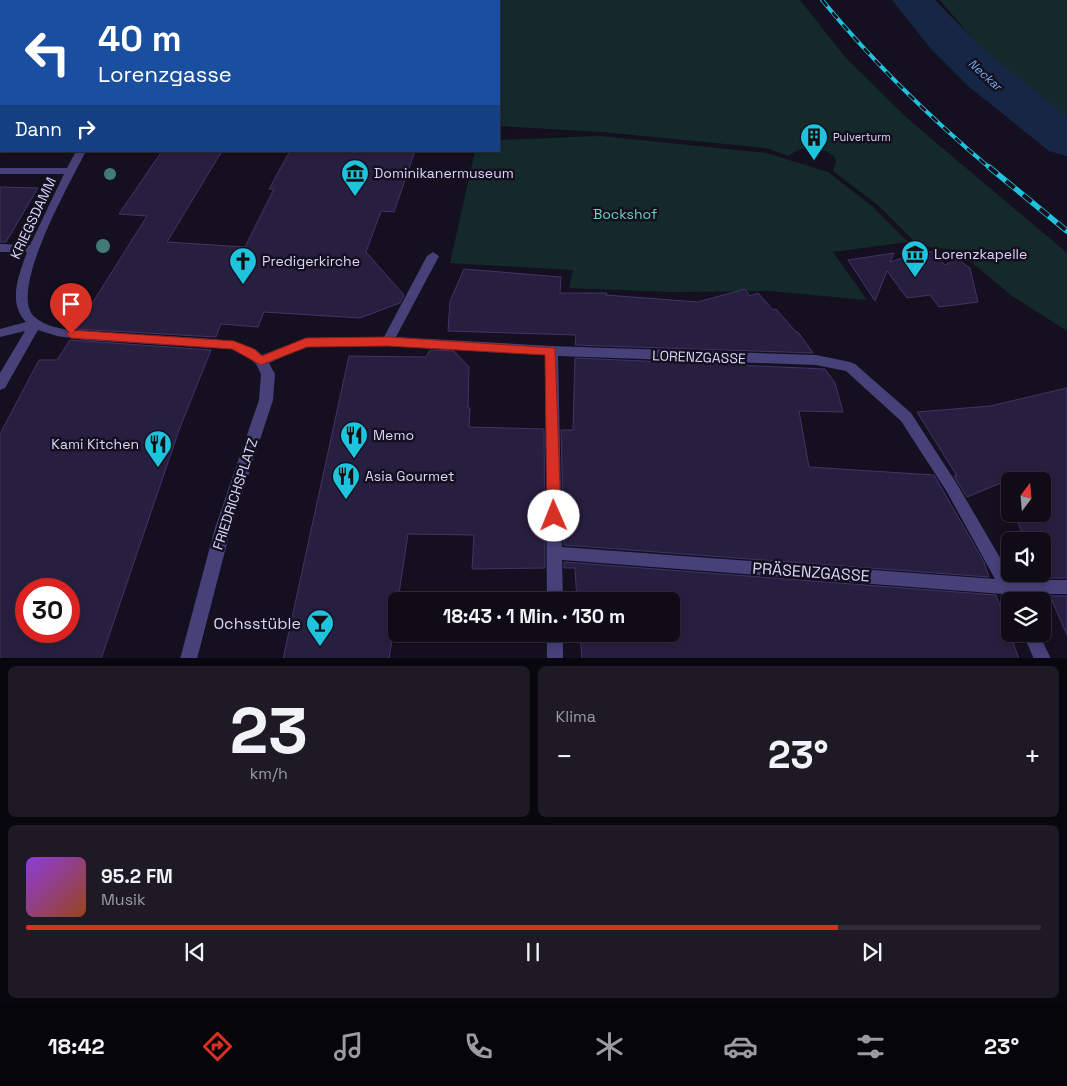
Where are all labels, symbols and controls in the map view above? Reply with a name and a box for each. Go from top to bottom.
text: 40 m [98,17,182,61]
icon: left [15,20,80,85]
water label: Neckar [965,56,1006,95]
text: Lorenzgasse [98,60,232,88]
icon: right [72,115,100,143]
text: Dann [15,117,62,142]
building icon: Pulverturm [799,122,829,161]
place label: Pulverturm [833,130,891,144]
museum icon: Dominikanermuseum [340,158,370,197]
place label: Dominikanermuseum [374,164,514,182]
street label: KRIEGSDAMM [6,174,60,262]
park label: Bockshof [593,205,657,223]
museum icon: Lorenzkapelle [900,239,930,278]
place label: Lorenzkapelle [934,245,1027,263]
church icon: Predigerkirche [228,246,258,285]
place label: Predigerkirche [262,252,360,270]
pin [50,283,92,334]
icon: arrive [57,290,85,318]
street label: LORENZGASSE [652,346,746,368]
restaurant icon: Memo [339,420,369,459]
place label: Memo [373,426,414,444]
restaurant icon: Kami Kitchen [143,429,173,468]
place label: Kami Kitchen [51,435,139,453]
street label: FRIEDRICHSPLATZ [208,436,262,552]
restaurant icon: Asia Gourmet [331,461,361,500]
place label: Asia Gourmet [365,467,455,485]
north arrow [1001,472,1051,522]
map controls [1001,472,1051,642]
position arrow [527,489,579,541]
button: sound [1001,532,1051,582]
street label: PRÄSENZGASSE [752,557,870,587]
speed limit sign: 30 [15,578,80,643]
button: layers [1001,592,1051,642]
text: 18:43 · 1 Min. · 130 m [443,604,625,629]
bar icon: Ochsstüble [305,608,335,647]
place label: Ochsstüble [213,613,301,634]
text: 23 [230,689,308,772]
text: Klima [556,706,596,727]
text: 23° [768,731,829,779]
text: − [556,738,573,774]
text: + [1024,738,1041,774]
text: km/h [250,763,288,784]
text: 95.2 FM [101,864,173,889]
text: Musik [101,889,146,910]
icon: previous [181,938,209,966]
icon: pause [519,938,547,966]
icon: next [858,938,886,966]
icon: directions [200,1029,235,1064]
icon: music [331,1029,366,1064]
icon: phone [461,1029,496,1064]
icon: climate [592,1029,627,1064]
icon: car [723,1029,758,1064]
icon: filters [853,1029,888,1064]
text: 18:42 [48,1032,105,1060]
text: 23° [984,1032,1019,1060]

